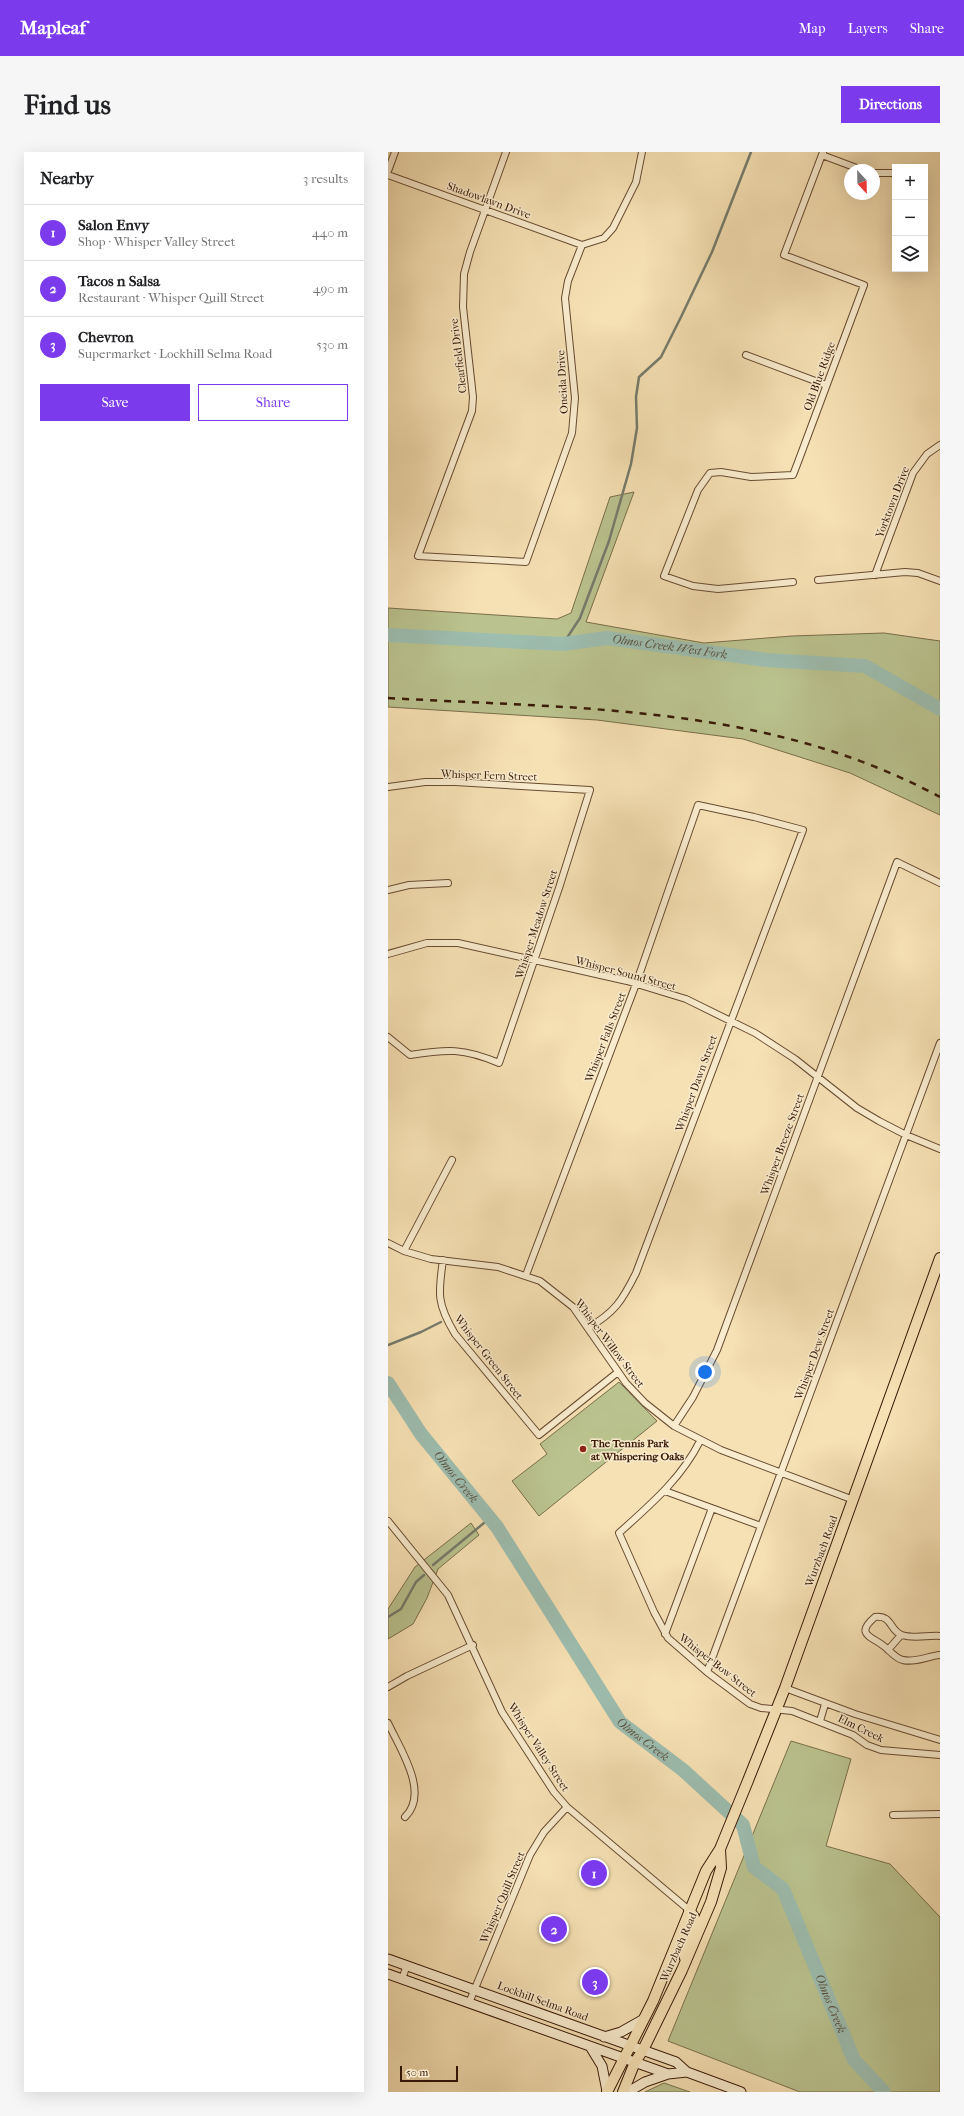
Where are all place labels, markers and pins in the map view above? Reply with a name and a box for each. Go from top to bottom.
place label: The Tennis Park at Whispering Oaks [590,1437,684,1463]
marker: The Tennis Park at Whispering Oaks [578,1444,588,1454]
pin: 1 [581,1858,607,1888]
pin: 2 [541,1914,567,1944]
pin: 3 [582,1967,608,1997]

